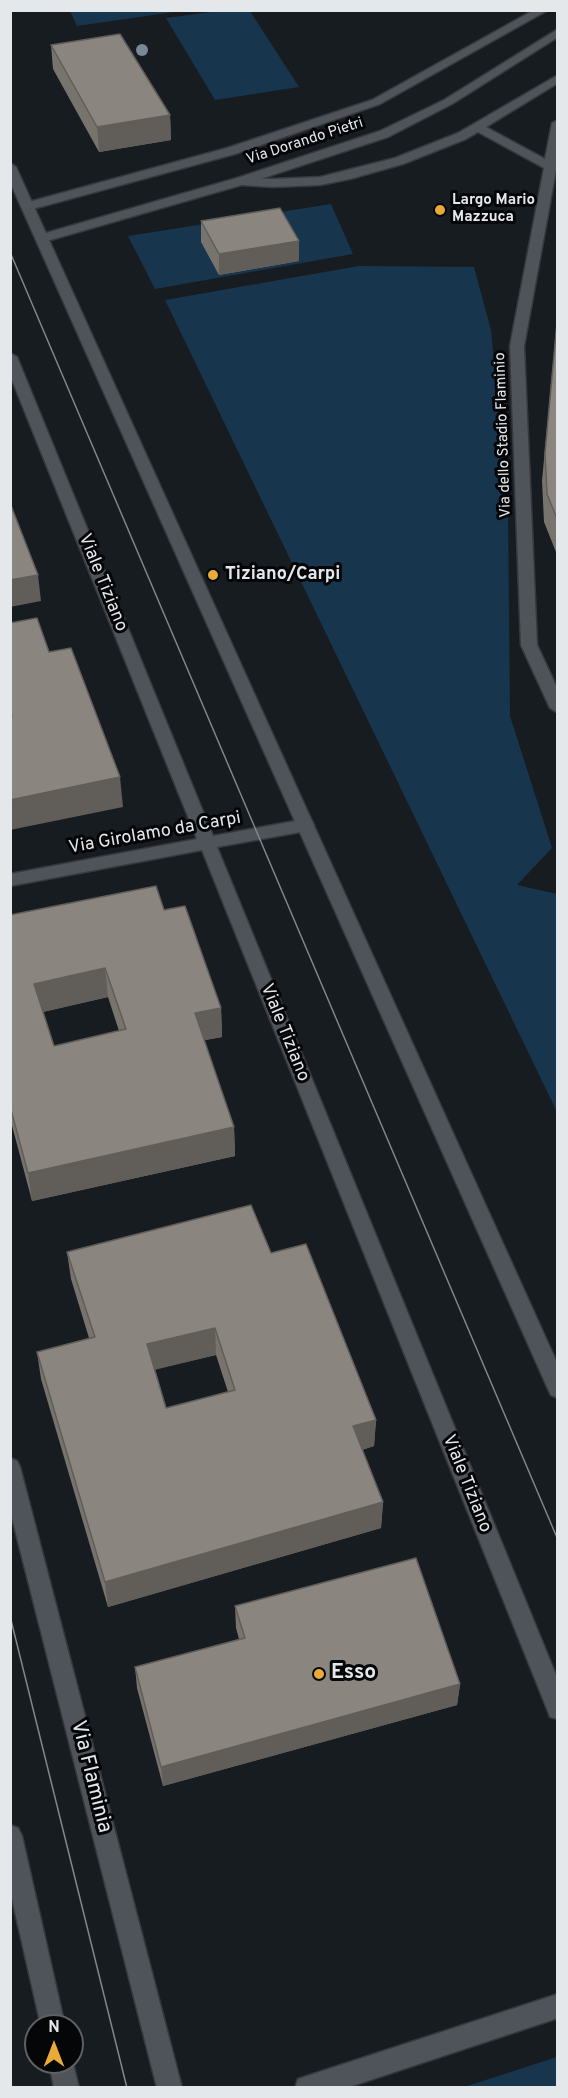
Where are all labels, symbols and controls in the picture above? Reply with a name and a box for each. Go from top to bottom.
street label: Via Dorando Pietri [244,115,366,169]
place label: Largo Mario Mazzuca [452,192,535,227]
marker: Largo Mario Mazzuca [433,203,447,217]
street label: Via dello Stadio Flaminio [492,352,516,518]
street label: Viale Tiziano [73,531,131,635]
place label: Tiziano/Carpi [225,564,340,586]
marker: Tiziano/Carpi [206,568,220,582]
street label: Via Girolamo da Carpi [67,808,243,860]
street label: Viale Tiziano [255,981,313,1085]
street label: Viale Tiziano [437,1432,495,1536]
place label: Esso [331,1661,376,1687]
marker: Esso [312,1667,326,1681]
street label: Via Flaminia [64,1718,116,1836]
north arrow [24,2014,84,2074]
text: N [48,2018,60,2038]

